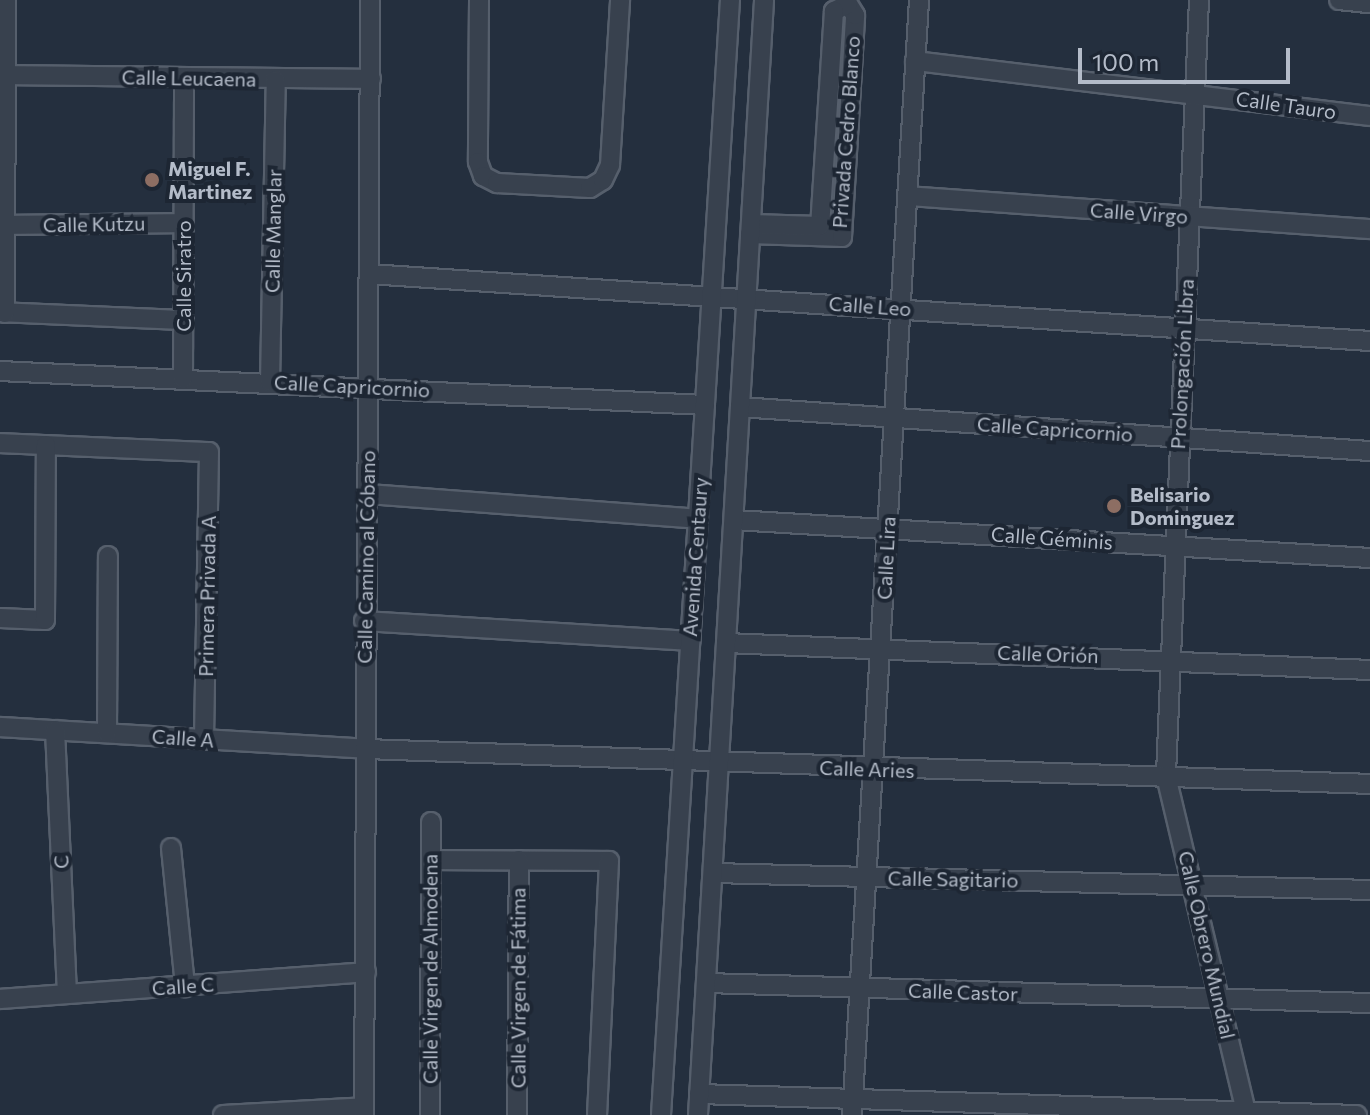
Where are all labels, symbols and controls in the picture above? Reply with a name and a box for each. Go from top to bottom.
scale bar [1082,32,1294,82]
street label: Privada Cedro Blanco [827,35,865,229]
text: 100 m [1092,47,1159,76]
street label: Calle Leucaena [121,65,257,91]
street label: Calle Tauro [1234,86,1338,124]
place label: Miguel F. Martinez [168,156,252,203]
street label: Calle Manglar [260,169,286,293]
marker: Miguel F. Martinez [143,171,161,189]
street label: Calle Virgo [1089,198,1189,228]
street label: Calle Kutzu [43,211,145,237]
street label: Calle Siratro [171,220,195,332]
street label: Prolongación Libra [1166,278,1198,450]
street label: Calle Leo [828,291,912,321]
street label: Calle Capricornio [273,370,431,402]
street label: Calle Capricornio [976,412,1134,446]
street label: Calle Camino al Cóbano [352,450,380,664]
street label: Avenida Centaury [677,476,713,638]
place label: Belisario Dominguez [1130,482,1234,529]
marker: Belisario Dominguez [1105,497,1123,515]
street label: Primera Privada A [194,515,220,677]
street label: Calle Lira [872,516,900,600]
street label: Calle Géminis [990,522,1114,554]
street label: Calle Orión [997,640,1099,668]
street label: Calle A [151,724,215,752]
street label: Calle Aries [819,755,915,783]
street label: Calle Obrero Mundial [1174,849,1240,1041]
street label: Calle Virgen de Almodena [418,854,442,1084]
street label: C [49,855,73,869]
street label: Calle Sagitario [887,866,1019,892]
street label: Calle Virgen de Fátima [506,888,530,1088]
street label: Calle C [151,972,215,1000]
street label: Calle Castor [908,978,1018,1006]

